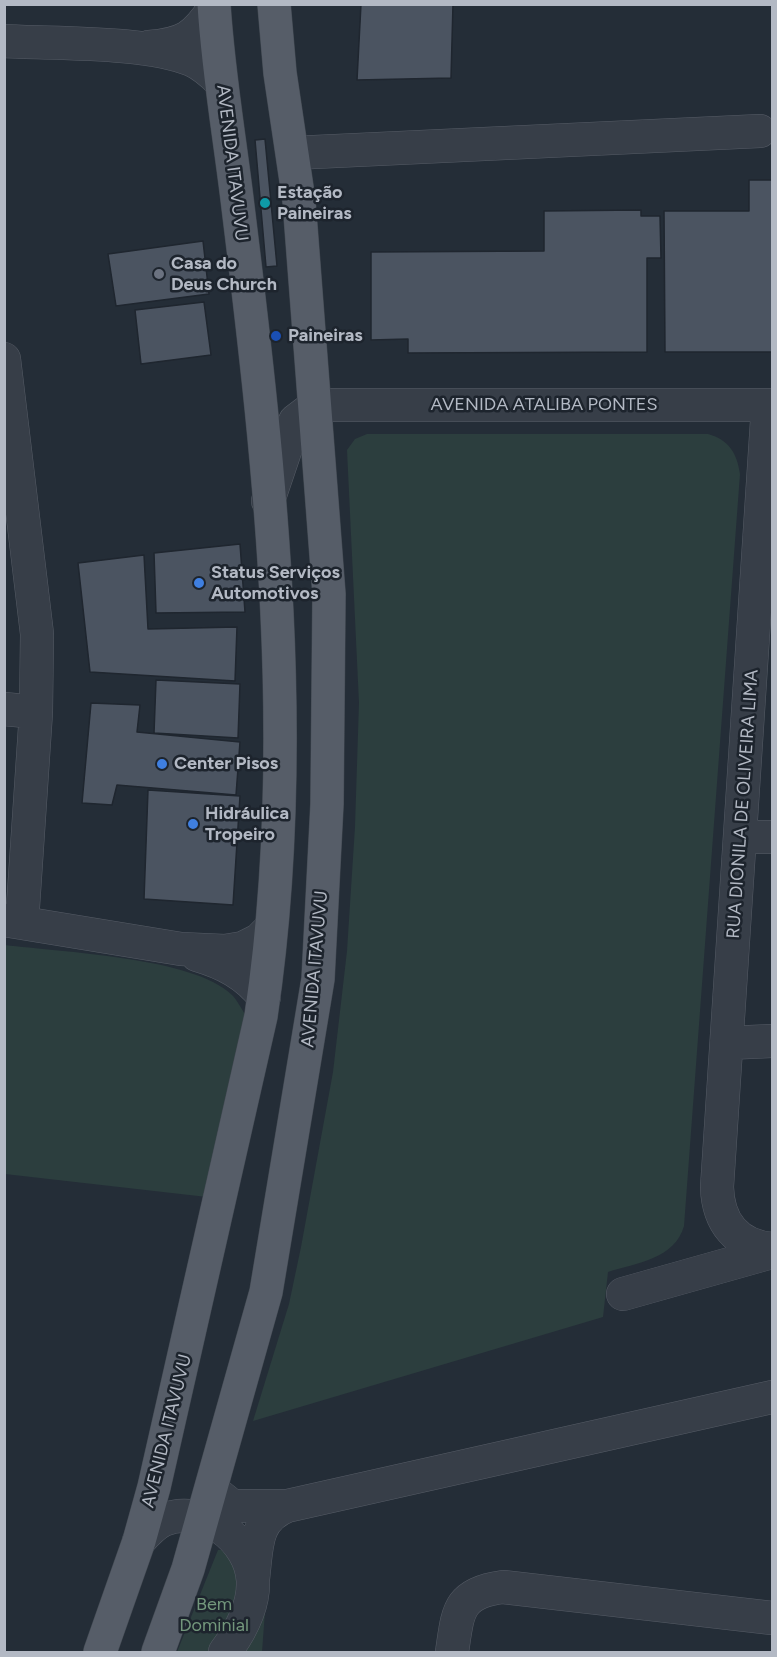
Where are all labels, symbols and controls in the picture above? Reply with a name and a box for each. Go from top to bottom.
street label: AVENIDA ITAVUVU [212,83,252,243]
place label: Estação Paineiras [277,182,352,224]
marker: Estação Paineiras [258,196,272,210]
place label: Casa do Deus Church [171,253,277,296]
marker: Casa do Deus Church [152,267,166,281]
place label: Paineiras [288,325,363,347]
marker: Paineiras [269,329,283,343]
street label: AVENIDA ATALIBA PONTES [430,394,658,416]
place label: Status Serviços Automotivos [211,562,340,604]
marker: Status Serviços Automotivos [192,576,206,590]
street label: RUA DIONILA DE OLIVEIRA LIMA [723,669,763,939]
place label: Center Pisos [174,753,278,775]
marker: Center Pisos [155,757,169,771]
place label: Hidráulica Tropeiro [205,803,289,846]
marker: Hidráulica Tropeiro [186,817,200,831]
street label: AVENIDA ITAVUVU [297,890,333,1048]
street label: AVENIDA ITAVUVU [137,1352,197,1510]
park label: Bem Dominial [179,1594,249,1636]

